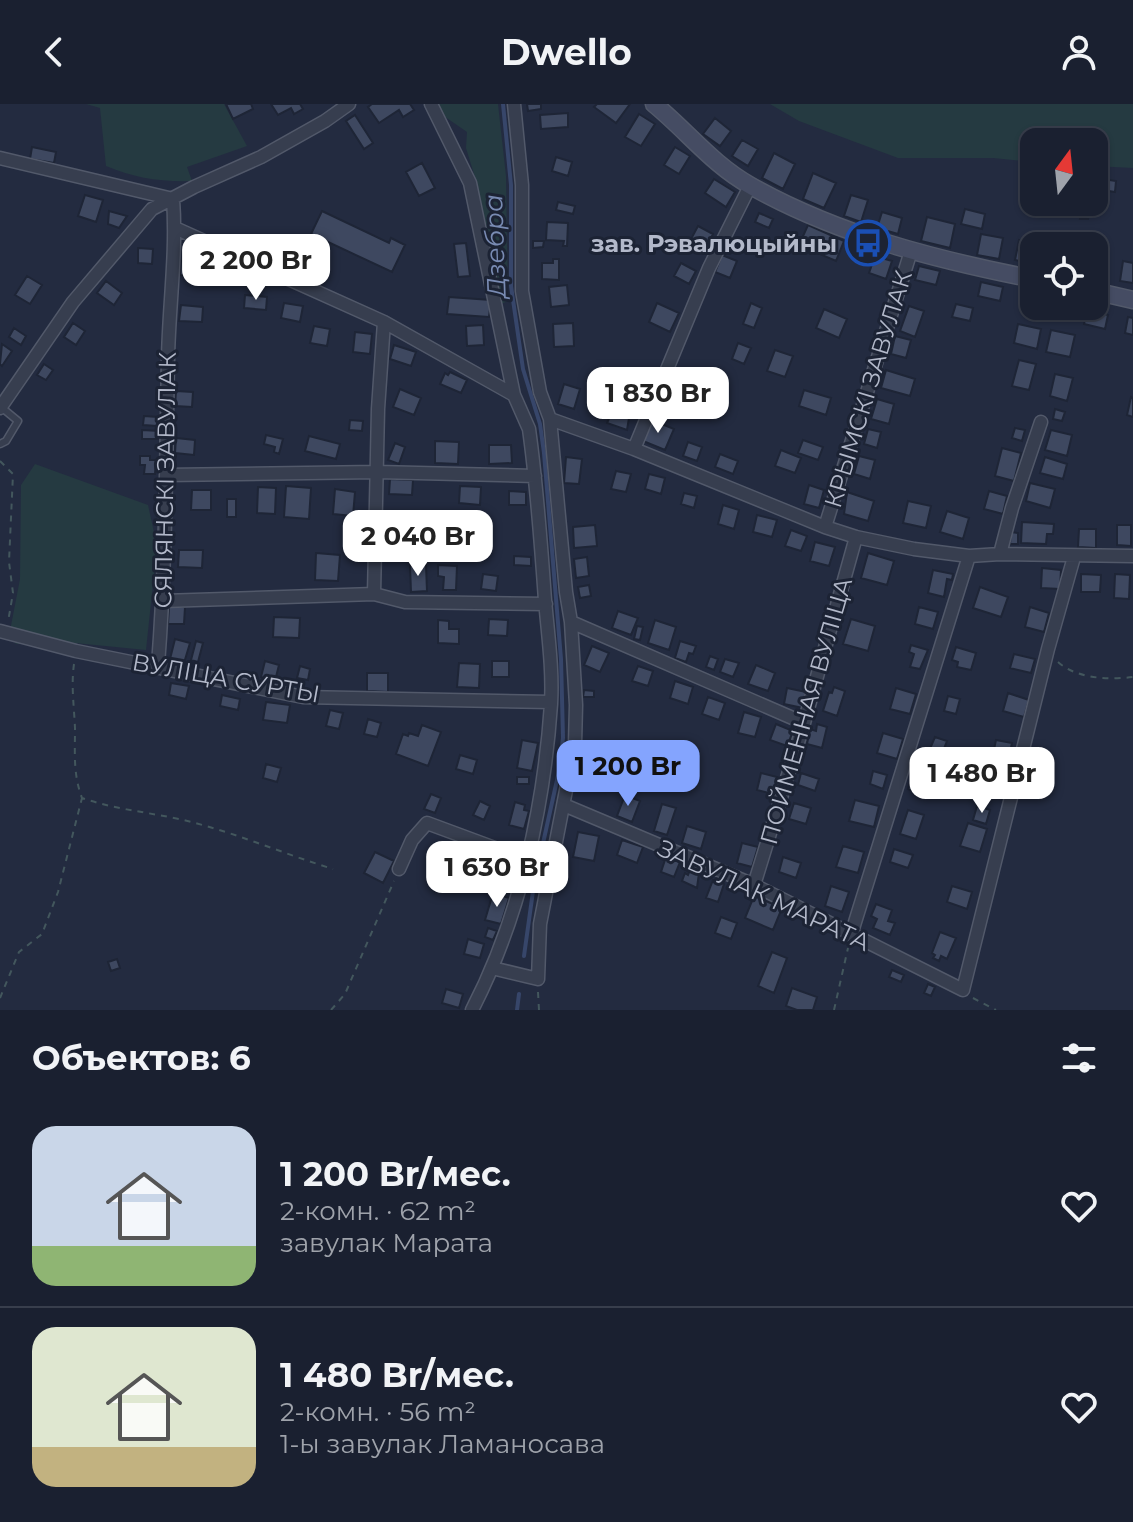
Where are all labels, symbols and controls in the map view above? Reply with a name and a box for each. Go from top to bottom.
icon: back [32,30,76,74]
text: Dwello [501,30,632,74]
icon: person [1057,30,1101,74]
north arrow [1020,128,1108,216]
map controls [1020,128,1108,320]
water label: Дзебра [477,194,513,300]
bus stop icon: зав. Рэвалюцыйны [844,219,892,267]
place label: зав. Рэвалюцыйны [591,229,837,258]
button: locate [1020,232,1108,320]
pin: 2 200 Br [173,234,339,302]
text: 2 200 Br [200,244,312,276]
street label: КРЫМСКІ ЗАВУЛАК [818,267,918,511]
street label: СЯЛЯНСКІ ЗАВУЛАК [148,351,182,609]
pin: 1 830 Br [575,367,741,435]
text: 1 830 Br [605,377,711,409]
pin: 2 040 Br [335,510,501,578]
text: 2 040 Br [361,520,475,552]
street label: ПОЙМЕННАЯ ВУЛІЦА [754,574,858,848]
street label: ВУЛІЦА СУРТЫ [130,647,322,709]
pin: 1 200 Br [545,740,711,808]
pin: 1 480 Br [899,747,1065,815]
text: 1 200 Br [575,750,681,782]
text: 1 480 Br [928,757,1037,789]
street label: ЗАВУЛАК МАРАТА [653,833,875,957]
pin: 1 630 Br [414,841,580,909]
text: 1 630 Br [444,851,550,883]
icon: filters [1057,1036,1101,1080]
text: Объектов: 6 [32,1037,251,1079]
text: 1 200 Br/мес. [280,1153,511,1195]
icon: home [96,1158,192,1254]
icon: heart [1057,1184,1101,1228]
text: 2-комн. · 62 m² [280,1195,476,1227]
text: завулак Марата [280,1227,493,1259]
text: 1 480 Br/мес. [280,1354,514,1396]
icon: home [96,1359,192,1455]
icon: heart [1057,1385,1101,1429]
text: 2-комн. · 56 m² [280,1396,476,1428]
text: 1-ы завулак Ламаносава [280,1428,605,1460]

